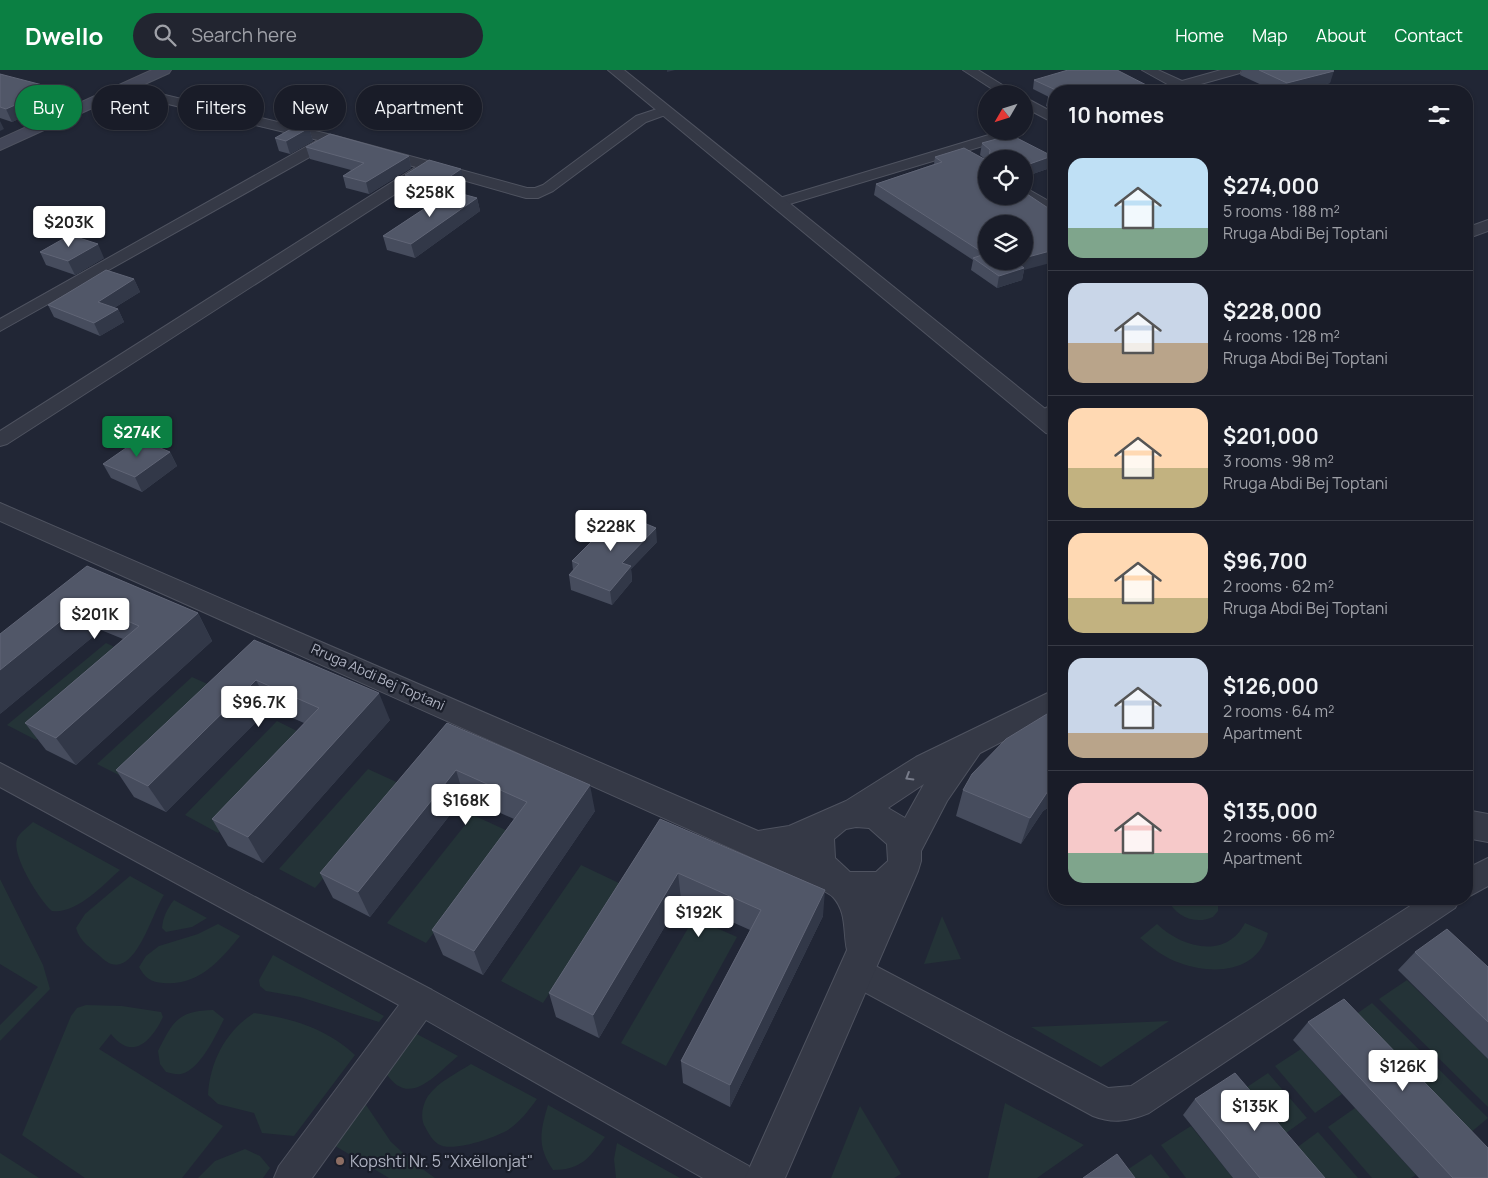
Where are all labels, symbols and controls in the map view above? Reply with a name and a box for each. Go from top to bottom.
search box [133,13,483,58]
text: Dwello [25,19,103,52]
icon: search [151,21,179,49]
text: Search here [191,22,297,48]
text: Home [1175,23,1224,47]
text: Map [1252,23,1288,47]
text: About [1316,23,1366,47]
text: Contact [1394,23,1463,47]
chip: Buy [15,85,82,130]
chip: Rent [92,85,168,130]
chip: Filters [178,85,264,130]
chip: New [274,85,346,130]
chip: Apartment [356,85,482,130]
north arrow [978,85,1032,140]
map controls [978,85,1033,270]
text: 10 homes [1068,101,1164,129]
icon: filters [1425,101,1453,129]
button: locate [978,150,1033,205]
text: $274,000 [1223,172,1319,200]
pin: $258K [395,176,465,218]
icon: home [1108,178,1168,238]
text: $258K [405,181,455,203]
text: 5 rooms · 188 m² [1223,200,1340,222]
pin: $203K [34,206,104,248]
text: $203K [44,211,94,233]
button: layers [978,215,1033,270]
text: Rruga Abdi Bej Toptani [1223,222,1388,244]
text: $228,000 [1223,297,1322,325]
icon: home [1108,303,1168,363]
text: 4 rooms · 128 m² [1223,325,1340,347]
text: Rruga Abdi Bej Toptani [1223,347,1388,369]
pin: $274K [102,416,172,458]
text: $274K [113,421,161,443]
text: $201,000 [1223,422,1319,450]
icon: home [1108,428,1168,488]
text: 3 rooms · 98 m² [1223,450,1334,472]
text: Rruga Abdi Bej Toptani [1223,472,1388,494]
pin: $228K [576,510,646,552]
text: $228K [586,515,636,537]
text: $96,700 [1223,547,1308,575]
icon: home [1108,553,1168,613]
text: 2 rooms · 62 m² [1223,575,1334,597]
text: Rruga Abdi Bej Toptani [1223,597,1388,619]
pin: $201K [60,598,130,640]
text: $201K [71,603,119,625]
street label: Rruga Abdi Bej Toptani [308,638,448,715]
text: $126,000 [1223,672,1319,700]
icon: home [1108,678,1168,738]
pin: $96.7K [218,686,300,728]
text: $96.7K [232,691,286,713]
text: 2 rooms · 64 m² [1223,700,1334,722]
text: Apartment [1223,722,1302,744]
one-way arrow [906,770,915,780]
pin: $168K [431,784,501,826]
text: $168K [442,789,490,811]
text: $135,000 [1223,797,1318,825]
icon: home [1108,803,1168,863]
text: 2 rooms · 66 m² [1223,825,1335,847]
text: Apartment [1223,847,1302,869]
pin: $192K [664,896,734,938]
text: $192K [676,901,722,923]
pin: $126K [1368,1050,1438,1092]
text: $126K [1380,1055,1426,1077]
pin: $135K [1220,1090,1290,1132]
text: $135K [1232,1095,1278,1117]
place label: Kopshti Nr. 5 "Xixëllonjat" [350,1150,533,1172]
marker: Kopshti Nr. 5 "Xixëllonjat" [334,1155,346,1167]

